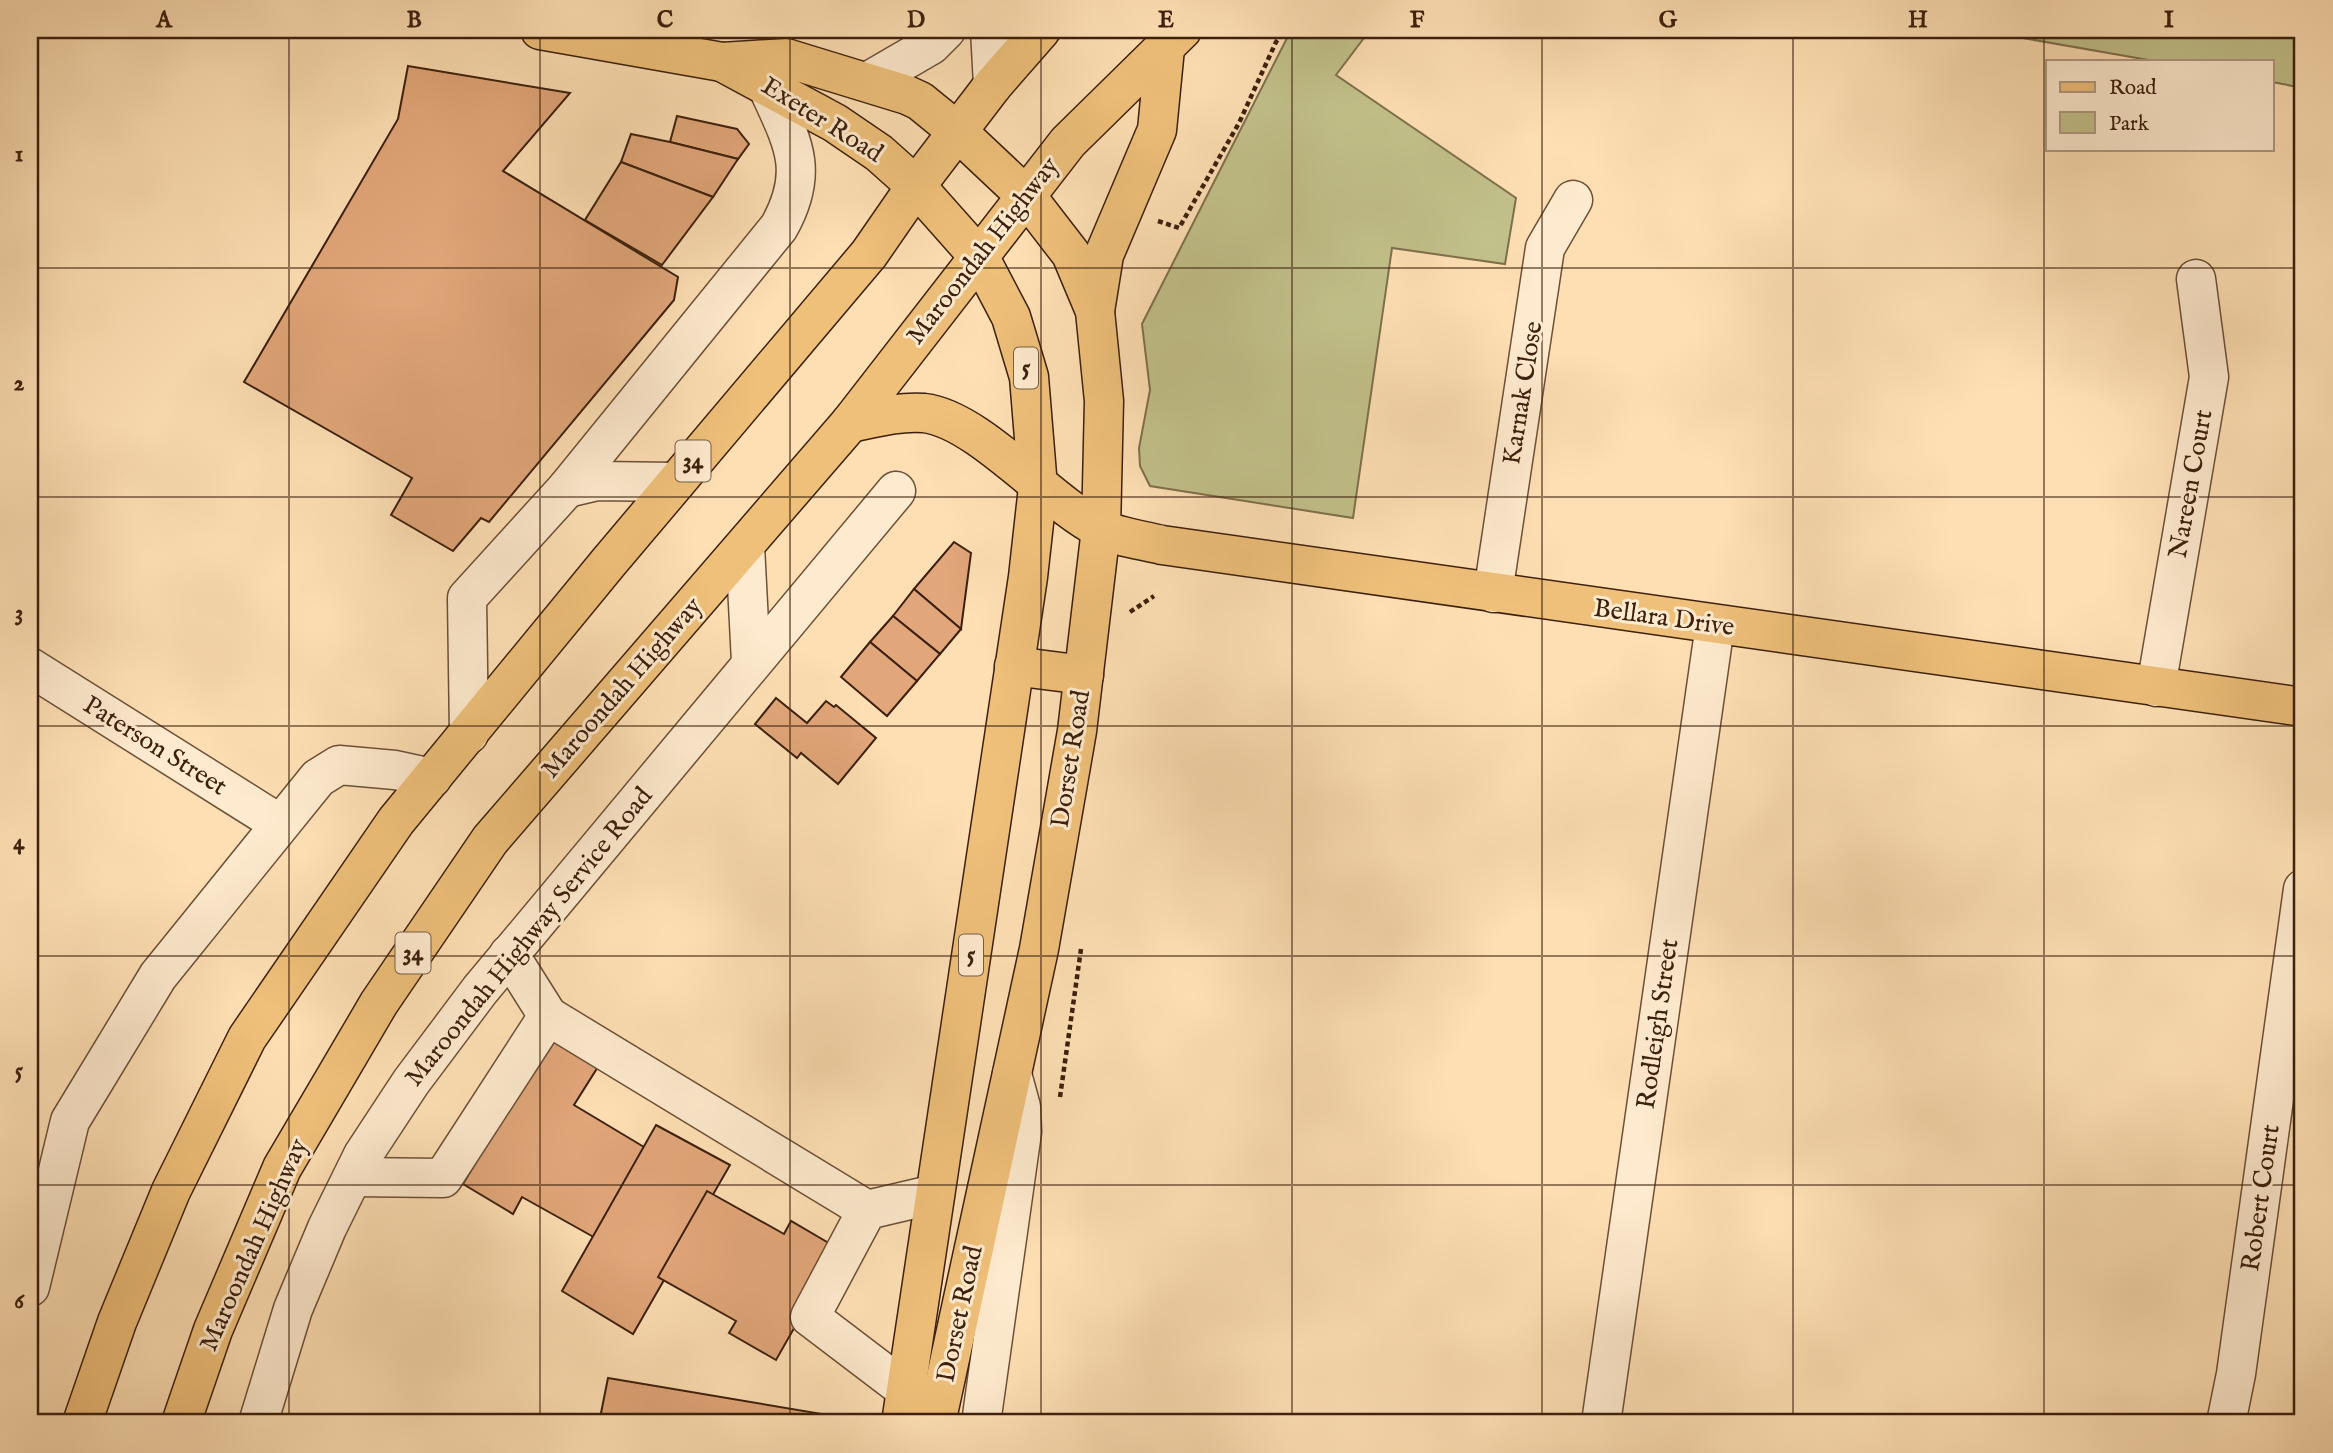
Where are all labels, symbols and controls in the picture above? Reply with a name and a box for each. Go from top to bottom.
text: A [155,6,173,35]
text: B [406,6,422,35]
text: C [657,6,674,35]
text: D [907,6,925,35]
text: E [1158,6,1174,35]
text: F [1410,6,1425,35]
text: G [1659,6,1678,35]
text: H [1908,6,1928,35]
text: I [2164,6,2174,35]
legend [2046,60,2274,150]
street label: Exeter Road [755,70,889,170]
text: Road [2109,75,2157,102]
text: Park [2109,111,2150,138]
text: 1 [15,140,23,169]
street label: Maroondah Highway [899,150,1067,352]
street label: Karnak Close [1495,319,1551,467]
road number: 5 [1014,348,1038,388]
text: 2 [14,369,25,398]
street label: Nareen Court [2162,407,2220,561]
road number: 34 [676,440,710,482]
street label: Maroondah Highway [534,590,710,785]
street label: Bellara Drive [1592,592,1736,644]
text: 3 [15,599,23,628]
street label: Dorset Road [1044,688,1098,830]
street label: Paterson Street [77,689,233,803]
street label: Maroondah Highway Service Road [398,781,660,1093]
text: 4 [13,828,25,857]
road number: 34 [396,932,430,973]
road number: 5 [959,934,983,975]
street label: Rodleigh Street [1630,937,1686,1111]
text: 5 [15,1057,24,1086]
street label: Robert Court [2234,1122,2288,1274]
street label: Maroondah Highway [192,1133,316,1356]
street label: Dorset Road [929,1243,991,1385]
text: 6 [14,1287,25,1316]

